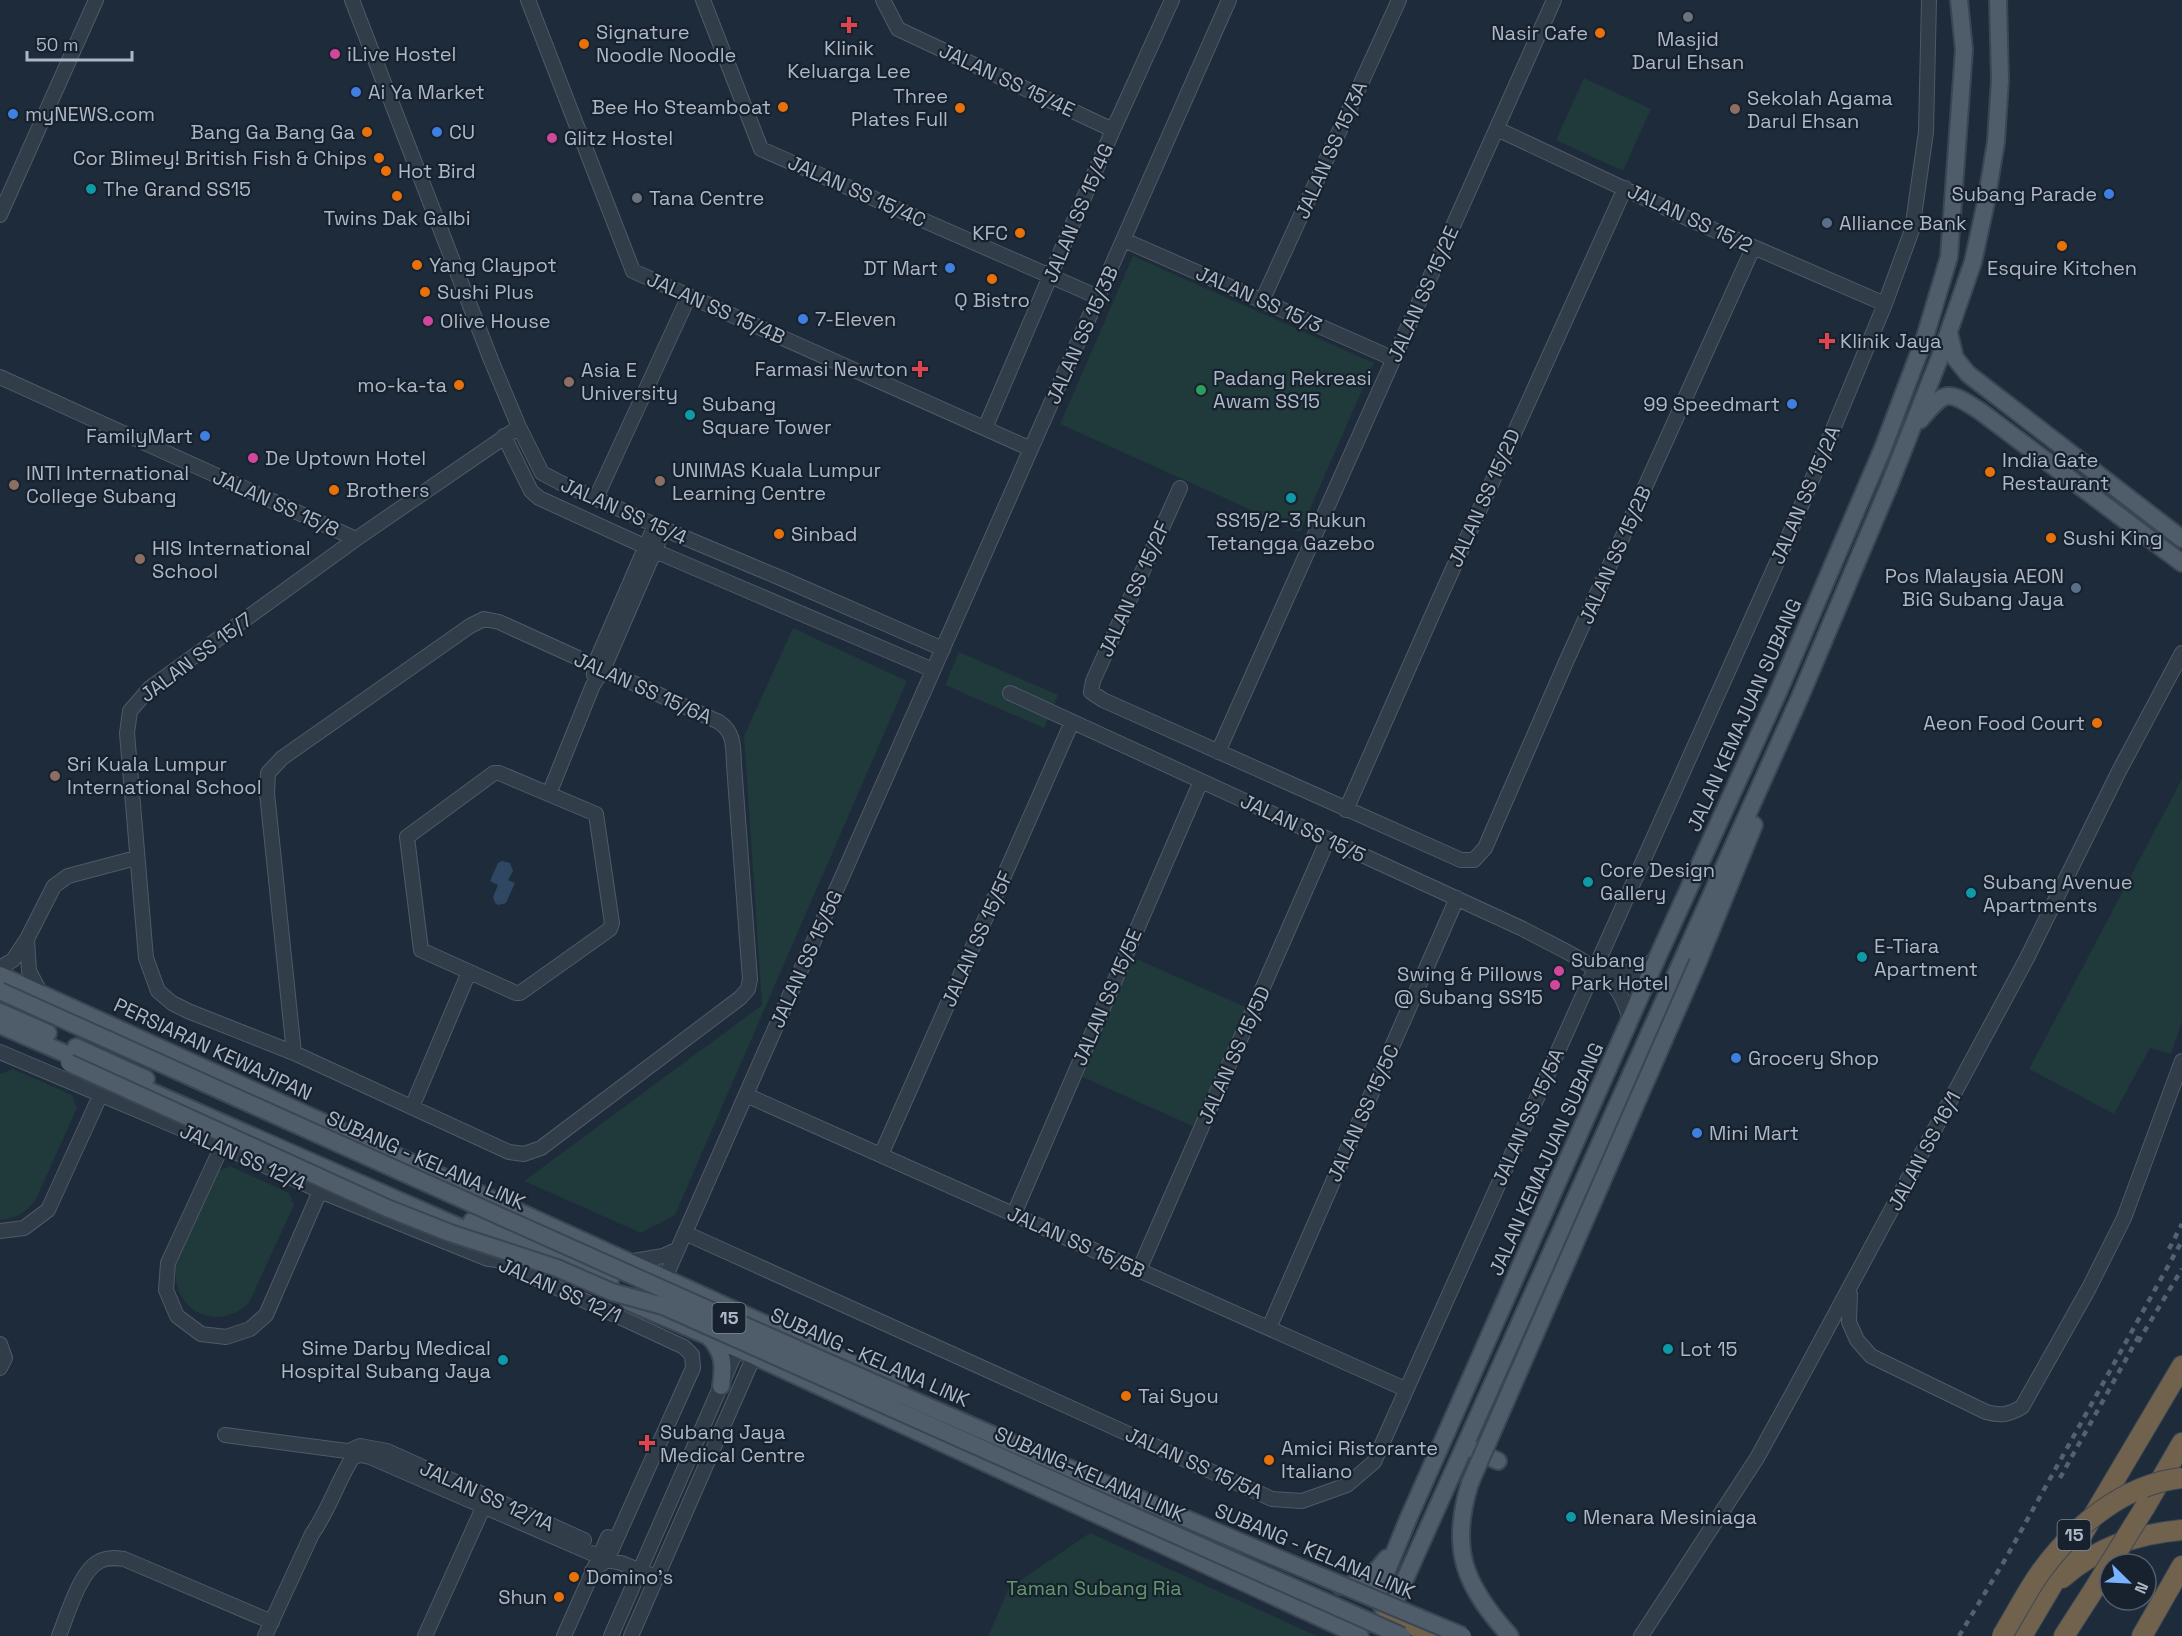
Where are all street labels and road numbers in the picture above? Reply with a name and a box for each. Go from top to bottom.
street label: JALAN SS 15/4E [935,37,1079,123]
street label: JALAN SS 15/3A [1289,77,1373,223]
street label: JALAN SS 15/4G [1037,139,1119,287]
street label: JALAN SS 15/4C [784,149,930,233]
street label: JALAN SS 15/2 [1623,178,1757,258]
street label: JALAN SS 15/2E [1381,222,1465,366]
street label: JALAN SS 15/3 [1192,260,1326,338]
street label: JALAN SS 15/3B [1040,262,1124,408]
street label: JALAN SS 15/4B [643,266,789,350]
street label: JALAN SS 15/2A [1764,422,1846,568]
street label: JALAN SS 15/2D [1442,425,1526,571]
street label: JALAN SS 15/8 [209,464,343,542]
street label: JALAN SS 15/4 [557,472,691,550]
street label: JALAN SS 15/2B [1573,482,1657,628]
street label: JALAN SS 15/2F [1092,517,1176,661]
street label: JALAN KEMAJUAN SUBANG [1681,594,1807,836]
street label: JALAN SS 15/7 [134,606,258,708]
street label: JALAN SS 15/6A [570,646,716,730]
street label: JALAN SS 15/5 [1236,788,1370,868]
street label: JALAN SS 15/5F [935,867,1019,1011]
street label: JALAN SS 15/5G [764,886,848,1032]
street label: JALAN SS 15/5E [1066,925,1148,1069]
street label: JALAN SS 15/5D [1192,982,1276,1128]
street label: PERSIARAN KEWAJIPAN [110,992,316,1106]
street label: JALAN KEMAJUAN SUBANG [1483,1038,1609,1280]
street label: JALAN SS 15/5C [1321,1040,1405,1186]
street label: JALAN SS 15/5A [1486,1044,1570,1190]
street label: JALAN SS 16/1 [1882,1087,1966,1215]
street label: SUBANG - KELANA LINK [322,1104,530,1216]
street label: JALAN SS 12/4 [176,1118,310,1196]
street label: JALAN SS 15/5B [1003,1200,1149,1284]
street label: JALAN SS 12/1 [495,1251,625,1329]
street label: SUBANG - KELANA LINK [766,1301,974,1413]
road number: 15 [712,1303,746,1333]
street label: SUBANG-KELANA LINK [991,1420,1189,1528]
street label: JALAN SS 15/5A [1121,1421,1267,1505]
street label: JALAN SS 12/1A [416,1455,559,1537]
street label: SUBANG - KELANA LINK [1211,1497,1419,1605]
road number: 15 [2058,1520,2090,1550]

